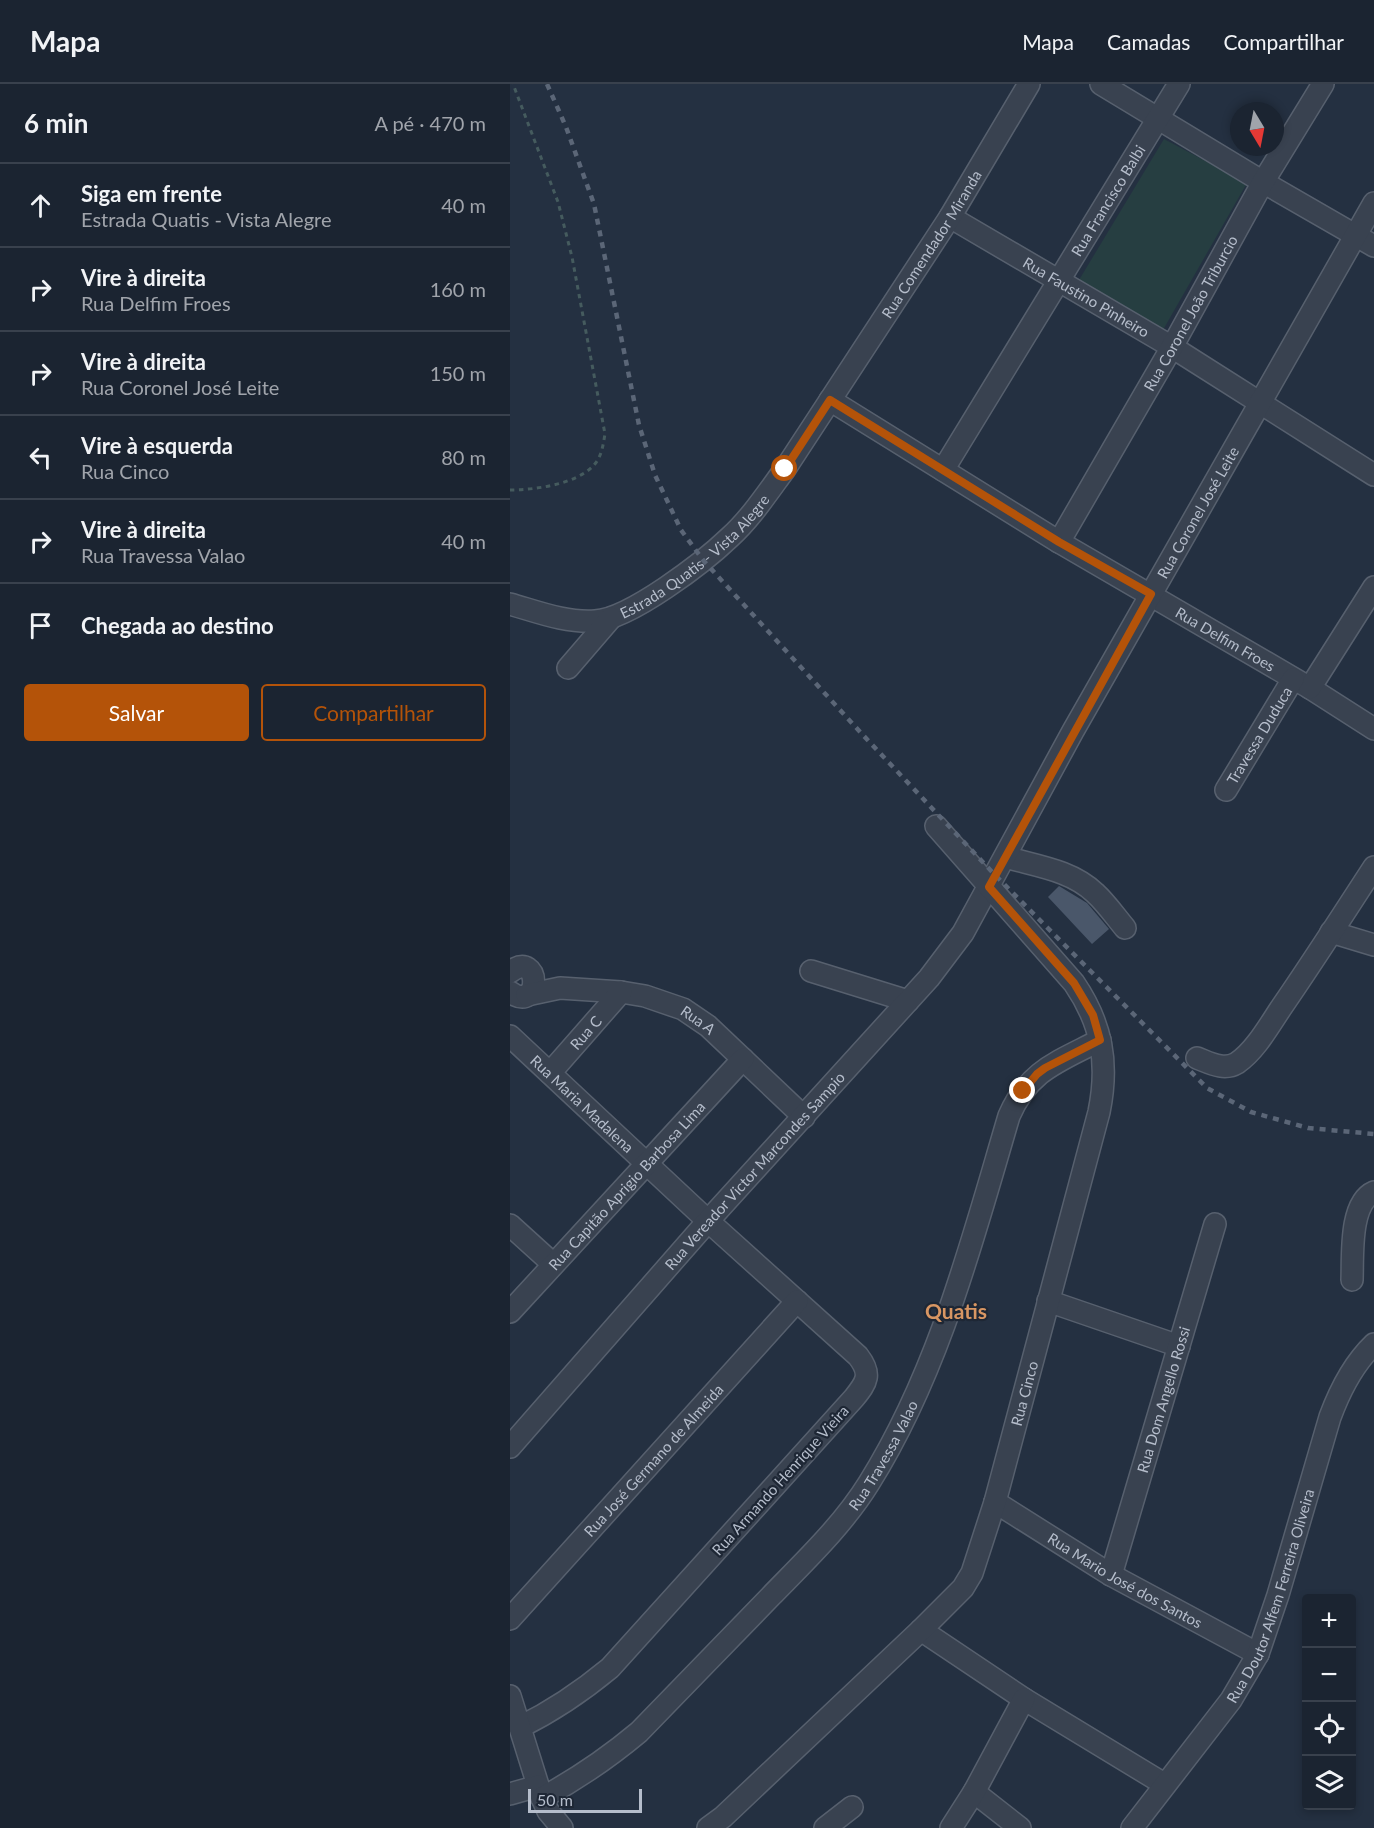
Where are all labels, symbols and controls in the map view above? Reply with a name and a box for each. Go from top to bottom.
text: Mapa [30,24,100,58]
text: Mapa [1022,29,1074,54]
text: Camadas [1107,29,1190,54]
text: Compartilhar [1223,29,1344,54]
north arrow [1230,102,1284,156]
text: 6 min [24,107,88,139]
text: A pé · 470 m [374,111,486,135]
street label: Rua Francisco Balbi [1067,141,1149,259]
street label: Rua Comendador Miranda [877,167,985,321]
text: Siga em frente [81,180,222,207]
icon: ahead [24,189,57,222]
text: 40 m [441,193,486,217]
text: Estrada Quatis - Vista Alegre [81,207,331,231]
street label: Rua Coronel João Triburcio [1140,232,1241,394]
street label: Rua Faustino Pinheiro [1020,253,1153,341]
text: Vire à direita [81,264,206,291]
icon: right [24,273,57,306]
text: 160 m [430,277,486,301]
text: Rua Delfim Froes [81,291,231,315]
text: Vire à direita [81,348,206,375]
icon: right [24,357,57,390]
text: 150 m [430,361,486,385]
text: Rua Coronel José Leite [81,375,279,399]
text: Vire à esquerda [81,432,233,459]
icon: left [24,441,57,474]
street label: Rua Coronel José Leite [1153,443,1242,582]
text: 80 m [441,445,486,469]
route start [771,455,797,481]
text: Rua Cinco [81,459,169,483]
street label: Estrada Quatis - Vista Alegre [617,491,773,622]
text: Vire à direita [81,516,206,543]
icon: right [24,525,57,558]
text: 40 m [441,529,486,553]
text: Rua Travessa Valao [81,543,245,567]
street label: Rua Delfim Froes [1172,603,1278,675]
icon: arrive [24,609,57,642]
text: Chegada ao destino [81,612,274,639]
street label: Travessa Duduca [1223,683,1295,787]
button: Salvar [24,684,249,741]
button: Compartilhar [261,684,486,741]
street label: Rua A [677,1001,720,1038]
street label: Rua C [566,1012,605,1053]
street label: Rua Maria Madalena [527,1051,638,1156]
street label: Rua Vereador Victor Marcondes Sampio [661,1068,848,1273]
route end [1009,1077,1035,1103]
street label: Rua Capitão Aprigio Barbosa Lima [544,1097,709,1274]
district label: Quatis [925,1298,987,1323]
street label: Rua Dom Angello Rossi [1133,1324,1193,1475]
street label: Rua Cinco [1007,1359,1041,1428]
street label: Rua José Germano de Almeida [580,1380,727,1540]
street label: Rua Travessa Valao [844,1397,921,1514]
street label: Rua Armando Henrique Vieira [708,1401,852,1559]
street label: Rua Doutor Alfem Ferreira Oliveira [1222,1487,1318,1706]
street label: Rua Mario José dos Santos [1045,1529,1206,1631]
map controls [1302,1594,1356,1810]
button: + [1302,1594,1356,1648]
button: − [1302,1648,1356,1702]
button: locate [1302,1702,1356,1756]
button: layers [1302,1756,1356,1810]
scale bar [528,1786,642,1814]
text: 50 m [537,1790,573,1809]

